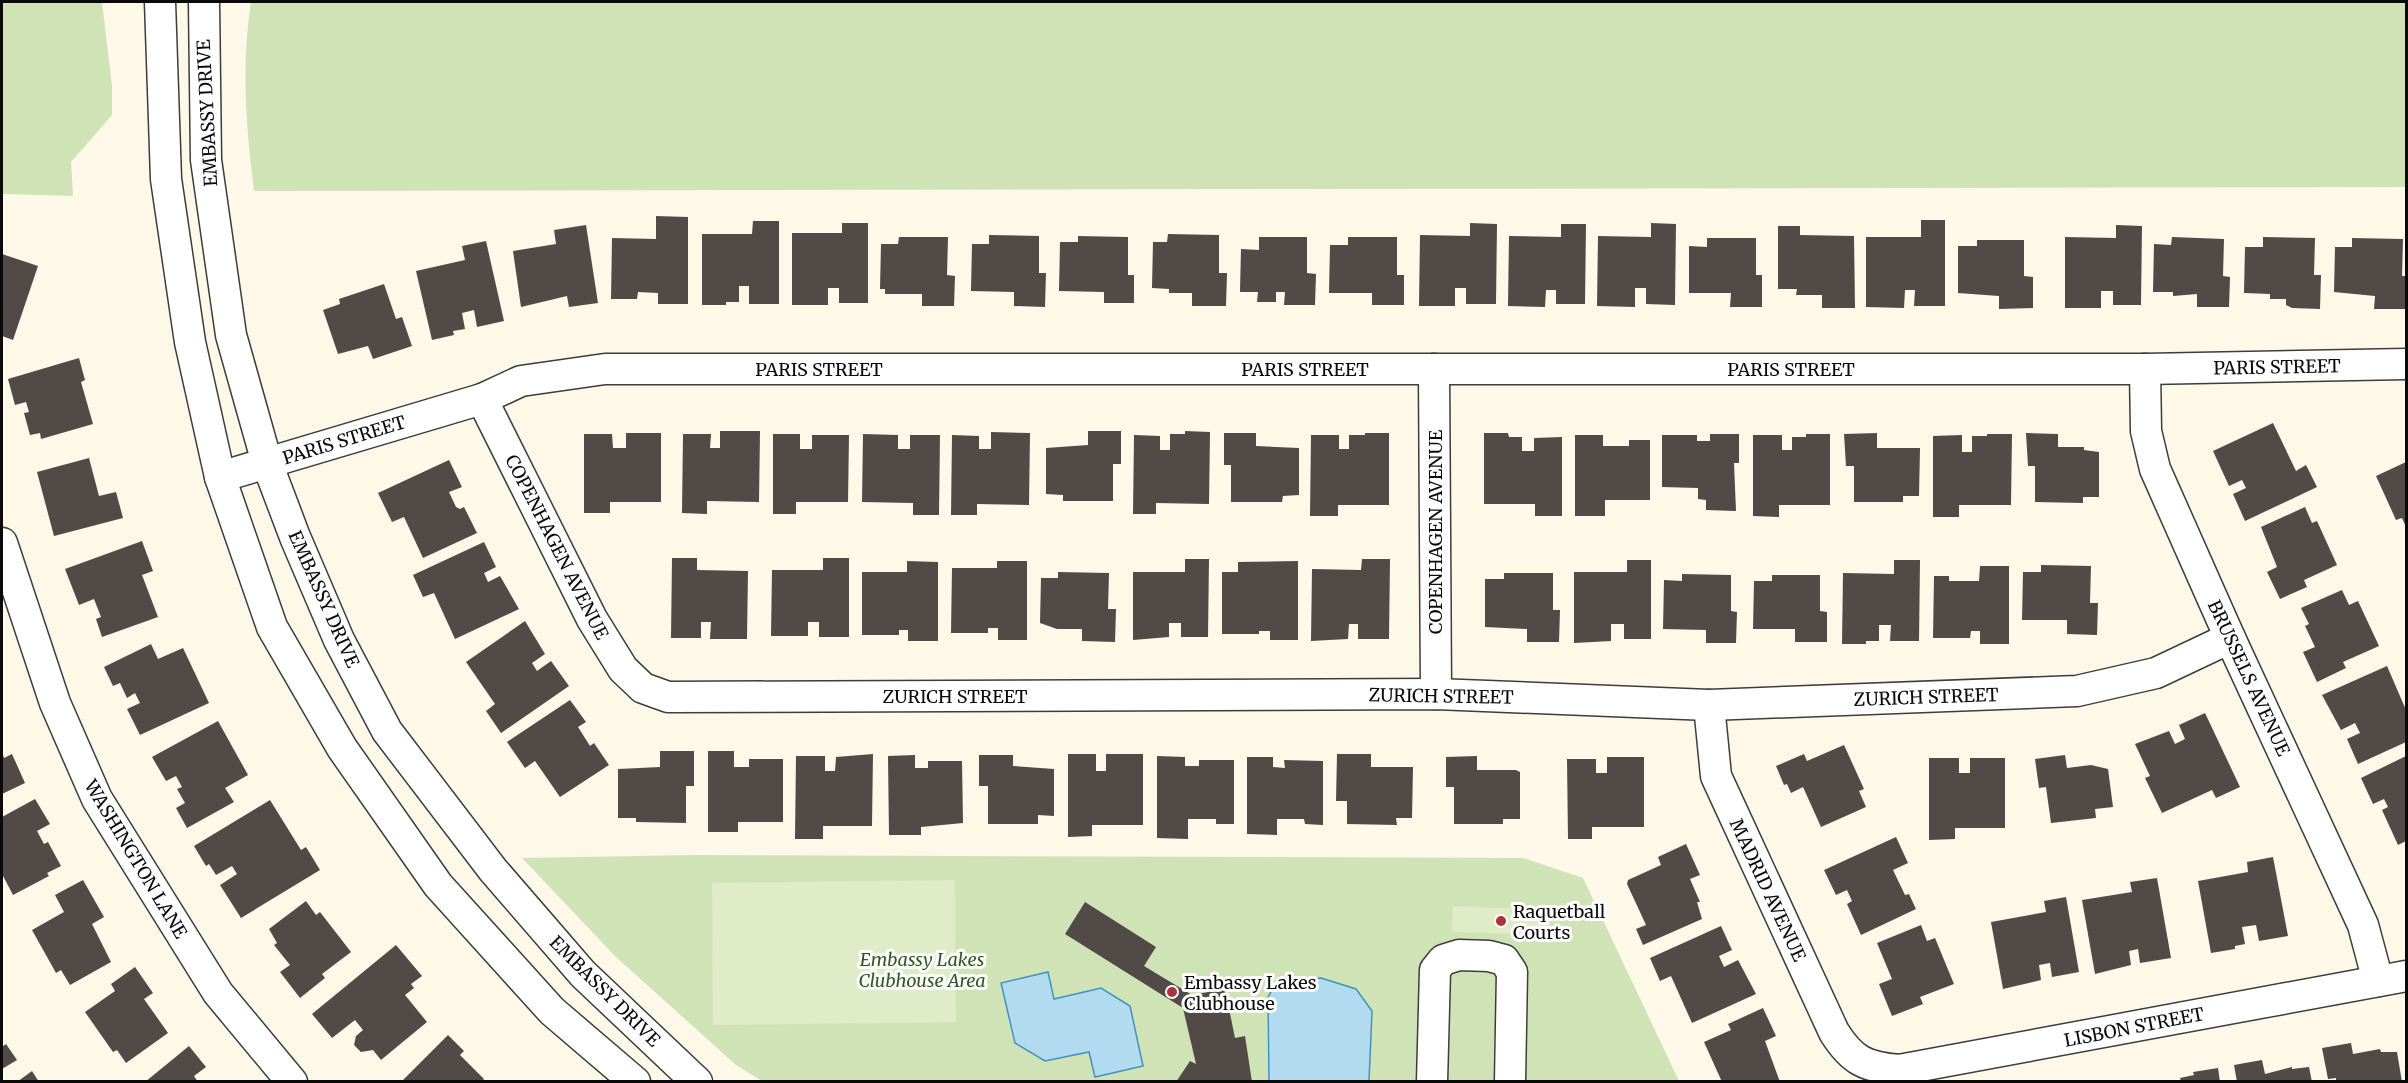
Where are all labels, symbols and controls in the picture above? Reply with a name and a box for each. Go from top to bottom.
street label: EMBASSY DRIVE [192,38,222,187]
street label: PARIS STREET [2213,354,2341,380]
street label: PARIS STREET [755,358,883,381]
street label: PARIS STREET [1241,358,1369,381]
street label: PARIS STREET [1727,358,1855,381]
street label: PARIS STREET [280,410,409,470]
street label: COPENHAGEN AVENUE [1424,429,1447,634]
street label: COPENHAGEN AVENUE [500,451,614,644]
street label: EMBASSY DRIVE [284,527,365,672]
street label: BRUSSELS AVENUE [2203,597,2295,760]
street label: ZURICH STREET [1368,683,1514,709]
street label: ZURICH STREET [1853,683,1999,711]
street label: ZURICH STREET [882,685,1028,708]
street label: WASHINGTON LANE [79,775,193,943]
street label: MADRID AVENUE [1725,815,1811,966]
place label: Raquetball Courts [1513,900,1606,944]
marker: Raquetball Courts [1494,914,1508,928]
street label: EMBASSY DRIVE [545,931,666,1052]
park label: Embassy Lakes Clubhouse Area [858,948,986,992]
place label: Embassy Lakes Clubhouse [1184,971,1317,1015]
marker: Embassy Lakes Clubhouse [1165,985,1179,999]
street label: LISBON STREET [2062,1002,2206,1052]

